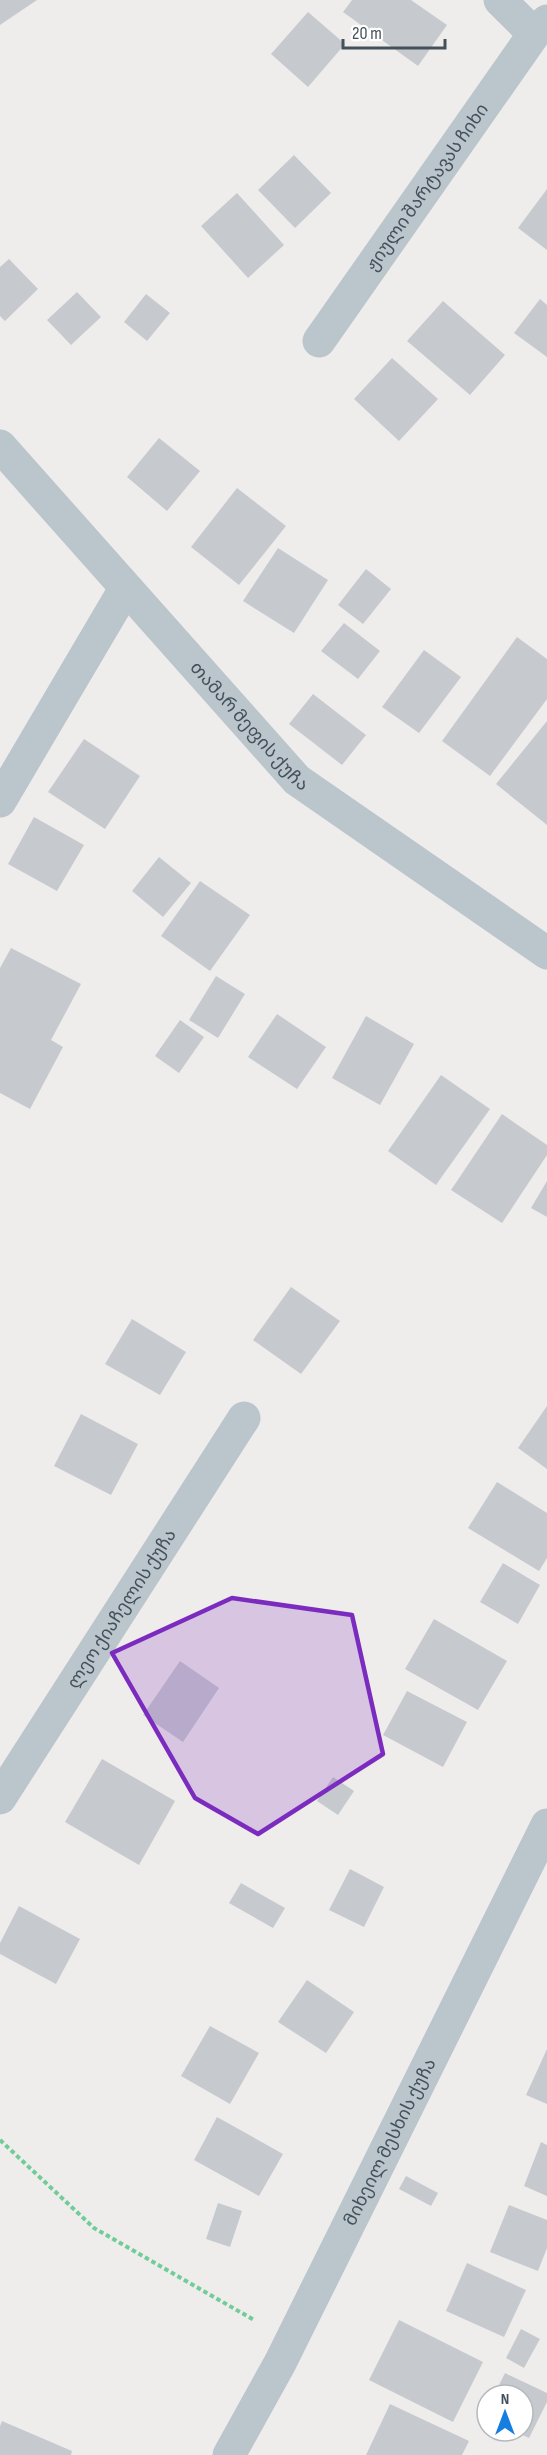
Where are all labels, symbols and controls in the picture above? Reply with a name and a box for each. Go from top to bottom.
scale bar [343,12,445,50]
text: 20 m [352,23,382,44]
street label: ჟიული შარტავას ჩიხი [361,99,493,275]
street label: თამარ მეფის ქუჩა [186,657,312,796]
street label: ლეო ქიაჩელის ქუჩა [63,1525,181,1693]
street label: მიხეილ მესხის ქუჩა [340,2055,441,2229]
north arrow [475,2383,535,2443]
text: N [501,2390,509,2409]

